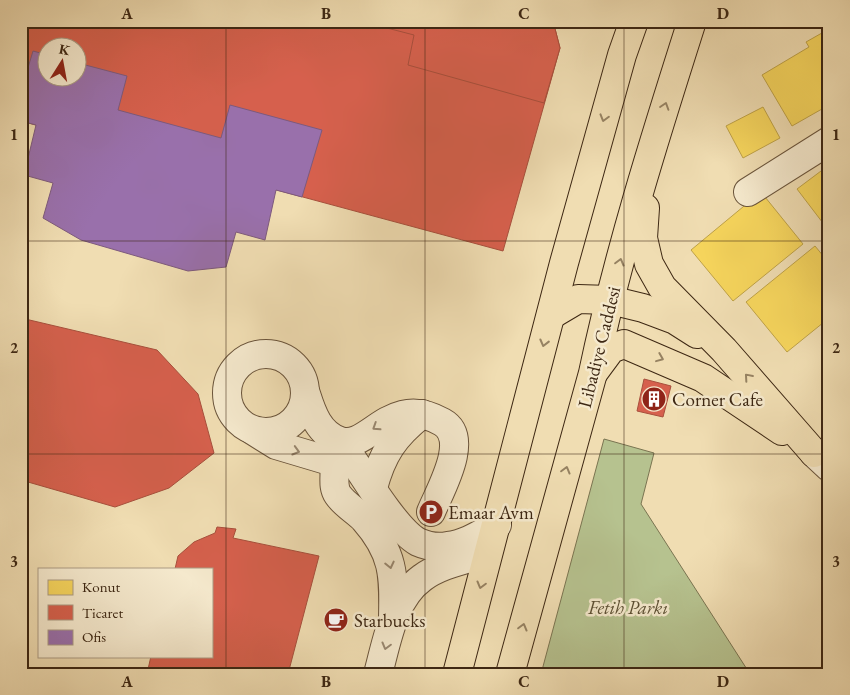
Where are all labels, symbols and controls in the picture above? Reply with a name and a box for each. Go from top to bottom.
text: A [120,3,133,24]
text: B [321,3,331,24]
text: C [518,3,530,24]
text: D [717,3,729,24]
north arrow [38,38,88,88]
text: K [58,39,72,59]
one-way arrow [660,102,670,111]
one-way arrow [600,114,610,122]
text: 1 [10,124,18,145]
text: 1 [832,124,840,145]
one-way arrow [615,259,625,267]
street label: Libadiye Caddesi [572,283,626,410]
text: 2 [10,337,19,358]
text: 2 [832,337,841,358]
one-way arrow [539,338,550,347]
one-way arrow [656,353,664,363]
one-way arrow [744,373,753,382]
building icon: Corner Cafe [641,386,667,412]
place label: Corner Cafe [672,387,763,412]
one-way arrow [373,420,382,430]
one-way arrow [291,445,299,455]
one-way arrow [561,467,571,475]
parking icon: Emaar Avm [418,499,444,525]
place label: Emaar Avm [448,500,534,525]
text: 3 [10,551,18,572]
text: 3 [832,551,840,572]
one-way arrow [384,560,395,569]
legend [38,568,212,658]
text: Konut [82,577,120,596]
one-way arrow [476,580,487,589]
park label: Fetih Parkı [587,595,668,620]
text: Ticaret [82,603,123,622]
cafe icon: Starbucks [323,607,349,633]
place label: Starbucks [354,608,425,633]
one-way arrow [517,622,528,631]
text: Ofis [82,627,106,646]
one-way arrow [381,642,392,651]
text: A [120,671,133,692]
text: B [321,671,331,692]
text: C [518,671,530,692]
text: D [717,671,729,692]

